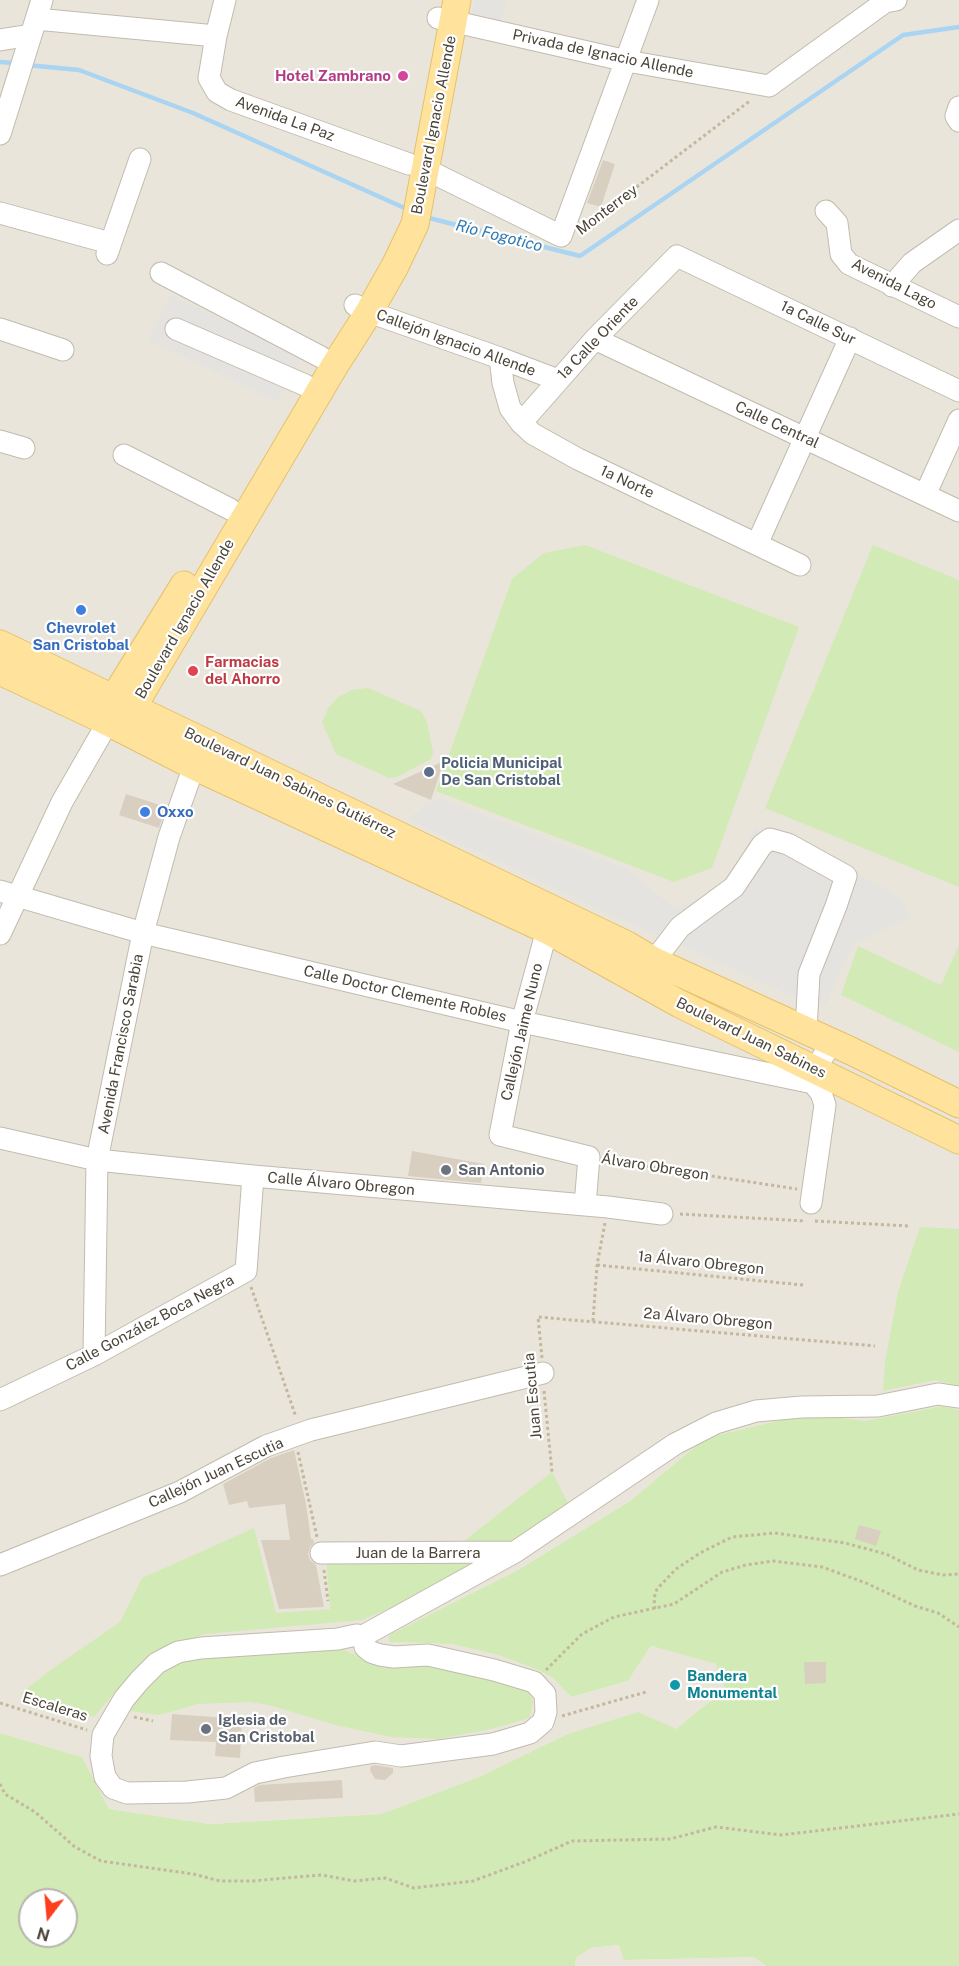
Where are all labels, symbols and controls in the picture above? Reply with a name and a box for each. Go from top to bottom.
street label: Privada de Ignacio Allende [511,26,695,82]
street label: Boulevard Ignacio Allende [408,34,460,216]
place label: Hotel Zambrano [275,67,391,85]
marker: Hotel Zambrano [396,69,410,83]
street label: Avenida La Paz [233,93,337,145]
street label: Monterrey [573,181,641,239]
water label: Río Fogotico [454,216,544,256]
street label: Avenida Lago [848,255,940,313]
street label: 1a Calle Oriente [554,293,642,383]
street label: 1a Calle Sur [777,297,859,349]
street label: Callejón Ignacio Allende [374,306,538,380]
street label: Calle Central [732,398,822,452]
street label: 1a Norte [597,462,657,502]
street label: Boulevard Ignacio Allende [132,536,238,702]
marker: Chevrolet San Cristobal [74,603,88,617]
place label: Chevrolet San Cristobal [32,619,130,654]
place label: Farmacias del Ahorro [205,653,280,688]
marker: Farmacias del Ahorro [186,664,200,678]
street label: Boulevard Juan Sabines Gutiérrez [181,724,399,842]
place label: Policia Municipal De San Cristobal [441,754,562,789]
marker: Policia Municipal De San Cristobal [422,765,436,779]
place label: Oxxo [157,803,194,821]
marker: Oxxo [138,805,152,819]
street label: Avenida Francisco Sarabia [95,952,147,1136]
street label: Calle Doctor Clemente Robles [302,962,508,1026]
street label: Callejón Jaime Nuno [497,962,547,1102]
street label: Boulevard Juan Sabines [673,994,829,1082]
street label: Álvaro Obregon [600,1150,710,1184]
place label: San Antonio [458,1161,545,1179]
marker: San Antonio [439,1163,453,1177]
street label: Calle Álvaro Obregon [267,1169,415,1199]
street label: 1a Álvaro Obregon [637,1247,765,1279]
street label: Calle González Boca Negra [63,1271,237,1375]
street label: 2a Álvaro Obregon [643,1304,773,1334]
street label: Juan Escutia [520,1352,546,1440]
street label: Callejón Juan Escutia [146,1434,286,1512]
street label: Juan de la Barrera [356,1544,480,1562]
place label: Bandera Monumental [687,1667,777,1702]
marker: Bandera Monumental [668,1678,682,1692]
street label: Escaleras [20,1689,90,1725]
place label: Iglesia de San Cristobal [218,1711,315,1746]
marker: Iglesia de San Cristobal [199,1722,213,1736]
north arrow [18,1888,78,1948]
text: N [35,1923,52,1945]

